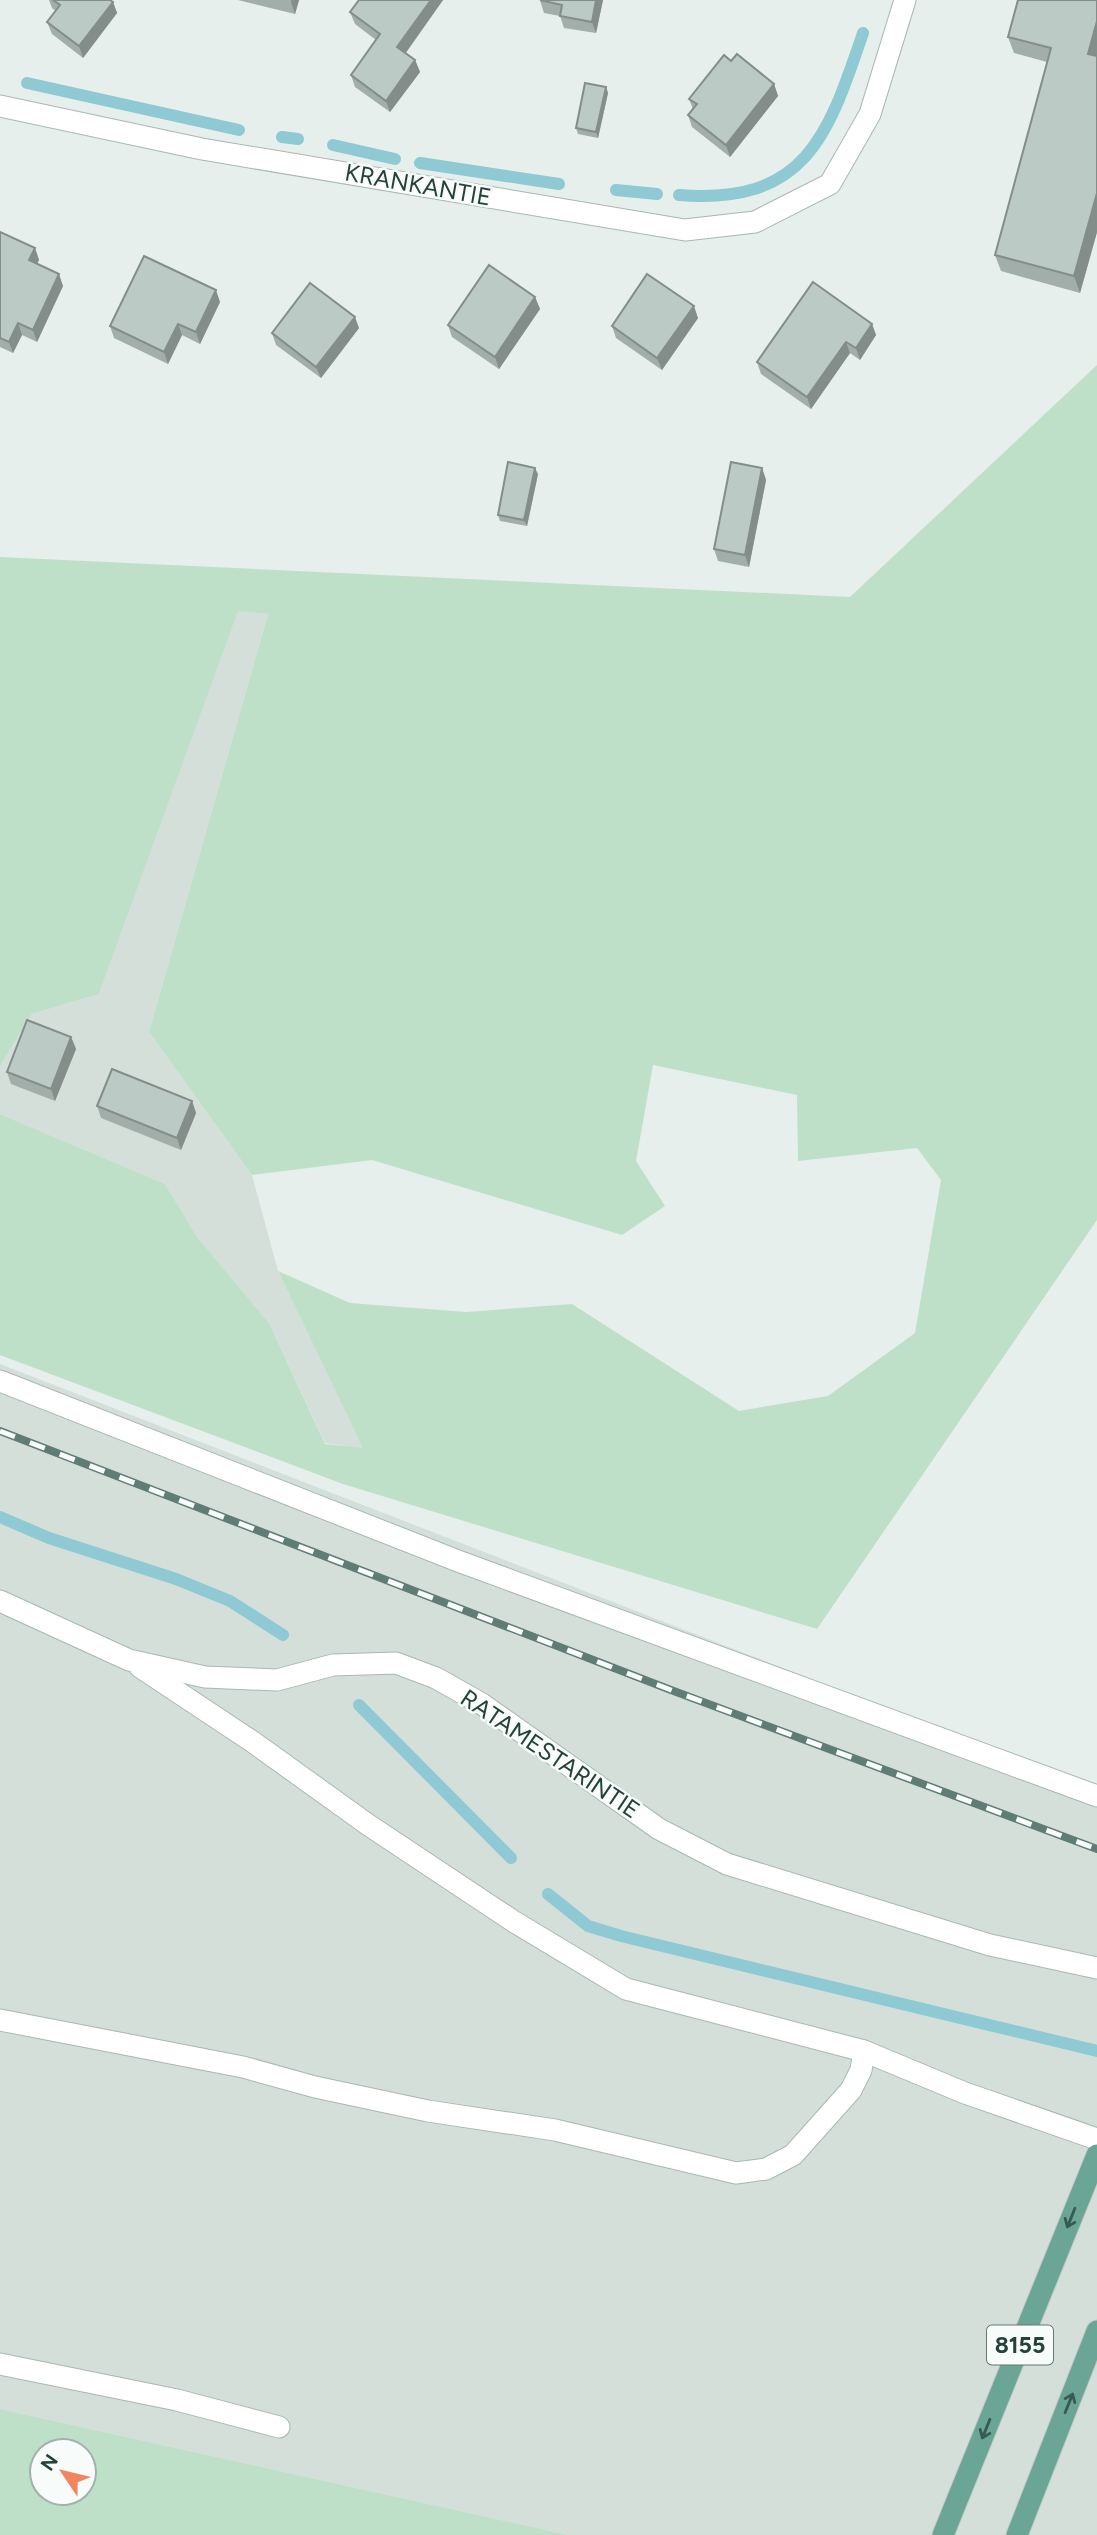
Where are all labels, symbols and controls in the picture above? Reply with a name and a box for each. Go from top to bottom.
street label: KRANKANTIE [343,157,493,212]
street label: RATAMESTARINTIE [455,1683,645,1824]
one-way arrow [1064,2207,1077,2228]
road number: 8155 [987,2326,1053,2364]
one-way arrow [1063,2393,1076,2415]
one-way arrow [979,2418,992,2439]
north arrow [28,2437,98,2507]
text: N [36,2450,63,2475]

